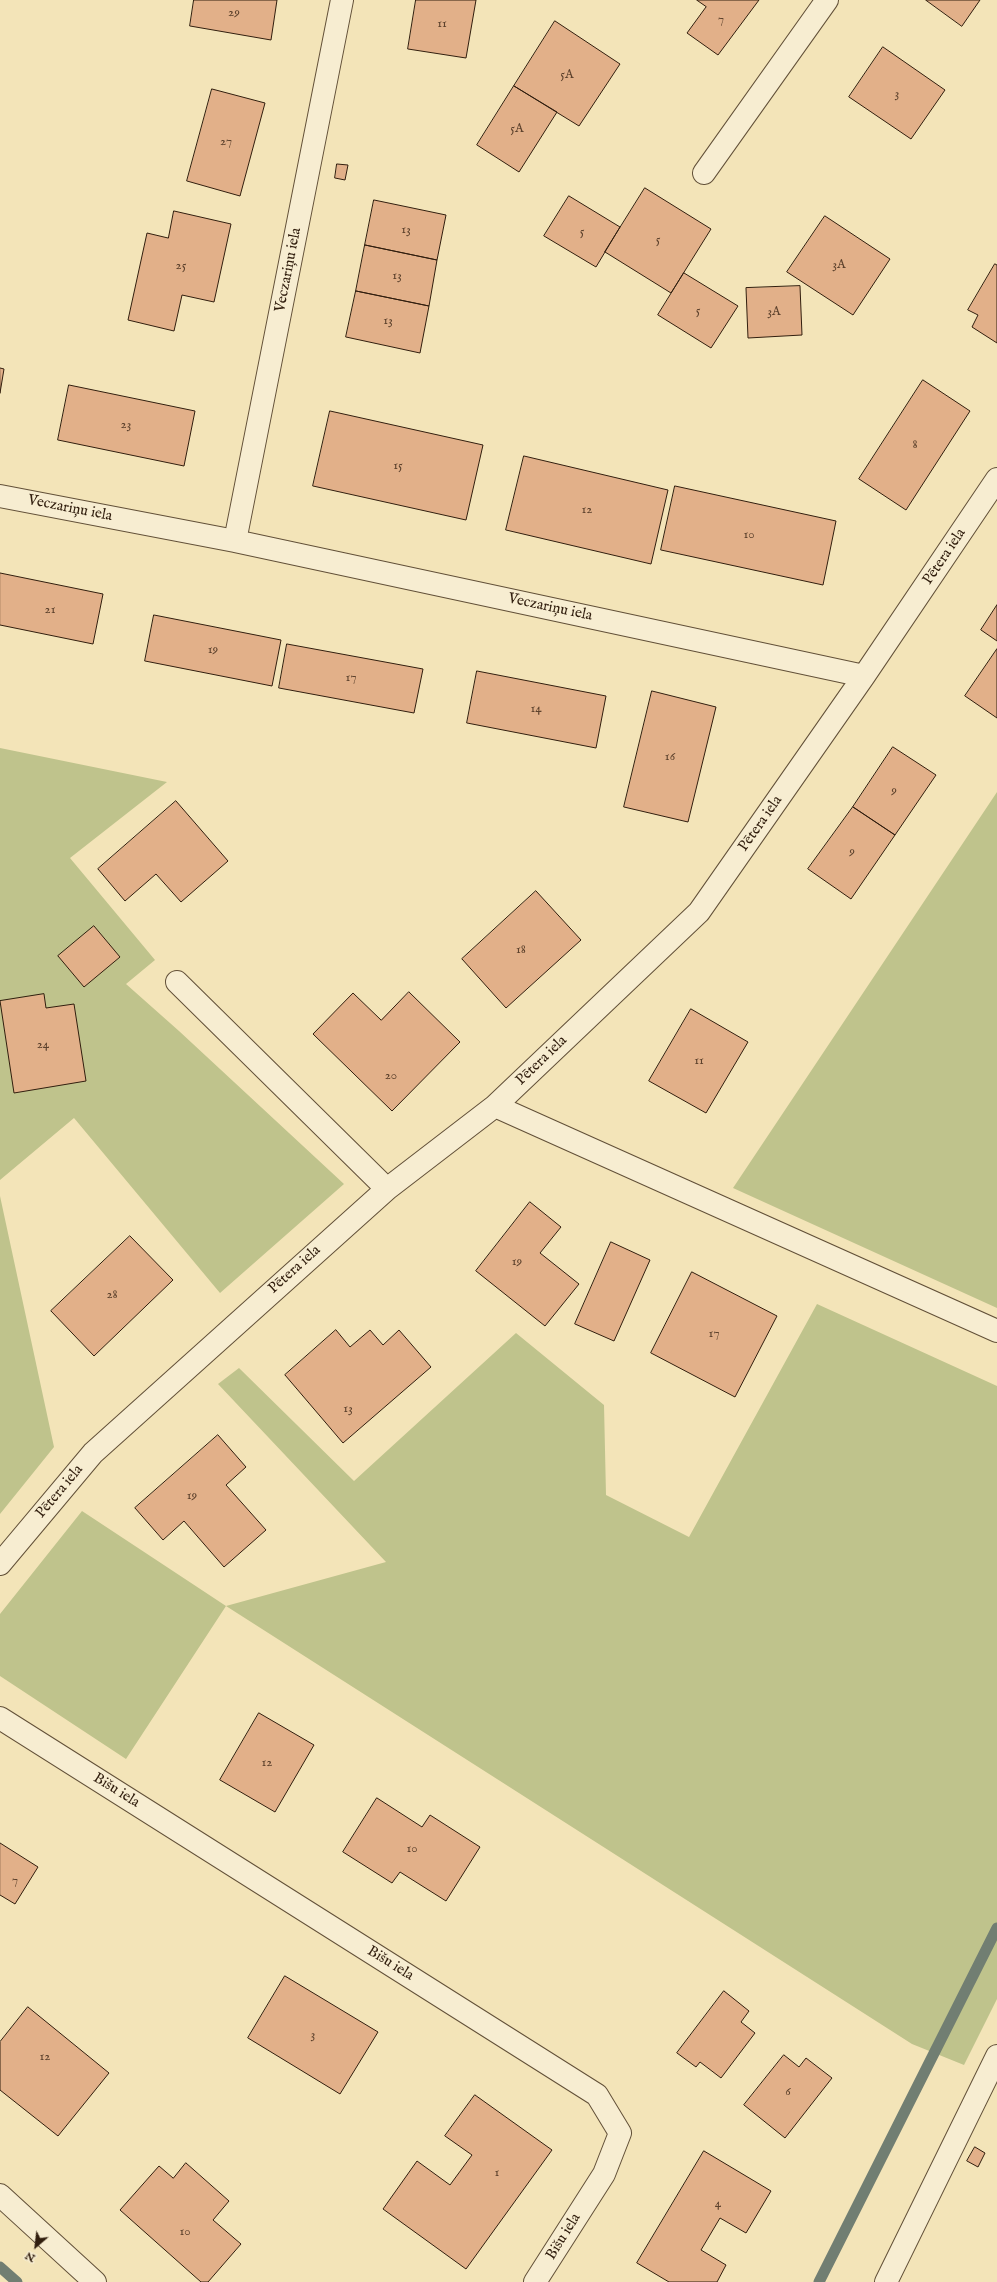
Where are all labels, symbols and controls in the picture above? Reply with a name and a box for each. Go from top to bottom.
house number: 29 [228,5,240,21]
house number: 7 [718,12,724,28]
house number: 11 [437,16,447,32]
house number: 5A [560,67,574,83]
house number: 3 [895,86,899,102]
house number: 5A [510,121,524,137]
house number: 27 [220,134,232,150]
house number: 13 [401,222,411,238]
house number: 5 [580,224,584,240]
street label: Veczariņu iela [272,226,306,314]
house number: 5 [656,232,660,248]
house number: 3A [832,257,846,273]
house number: 25 [176,258,186,274]
house number: 13 [392,268,402,284]
house number: 5 [696,303,700,319]
house number: 3A [767,304,781,320]
house number: 13 [383,313,393,329]
house number: 23 [121,417,131,433]
house number: 8 [912,437,918,453]
house number: 15 [393,458,403,474]
street label: Veczariņu iela [26,492,114,526]
house number: 12 [582,502,592,518]
street label: Pētera iela [920,525,970,589]
house number: 10 [743,527,755,543]
street label: Veczariņu iela [506,590,594,626]
house number: 21 [45,602,55,618]
house number: 19 [208,642,218,658]
house number: 17 [346,670,356,686]
house number: 14 [530,701,542,717]
house number: 16 [665,749,675,765]
house number: 9 [891,783,897,799]
street label: Pētera iela [735,793,787,855]
house number: 9 [849,844,855,860]
house number: 18 [516,942,526,958]
street label: Pētera iela [513,1032,571,1090]
house number: 24 [37,1037,49,1053]
house number: 11 [694,1053,704,1069]
house number: 20 [385,1068,397,1084]
street label: Pētera iela [265,1242,325,1298]
house number: 19 [512,1254,522,1270]
house number: 28 [106,1287,118,1303]
house number: 17 [709,1326,719,1342]
house number: 13 [343,1401,353,1417]
street label: Pētera iela [32,1462,88,1522]
house number: 19 [187,1488,197,1504]
house number: 12 [262,1755,272,1771]
street label: Bišu iela [89,1770,143,1812]
house number: 10 [406,1841,418,1857]
house number: 7 [12,1873,18,1889]
street label: Bišu iela [363,1943,417,1985]
house number: 3 [311,2027,315,2043]
house number: 12 [40,2049,50,2065]
house number: 6 [785,2084,791,2100]
house number: 1 [495,2165,499,2181]
house number: 4 [715,2196,721,2212]
street label: Bišu iela [543,2210,585,2264]
house number: 10 [179,2224,191,2240]
north arrow [16,2226,56,2266]
text: N [23,2248,38,2265]

